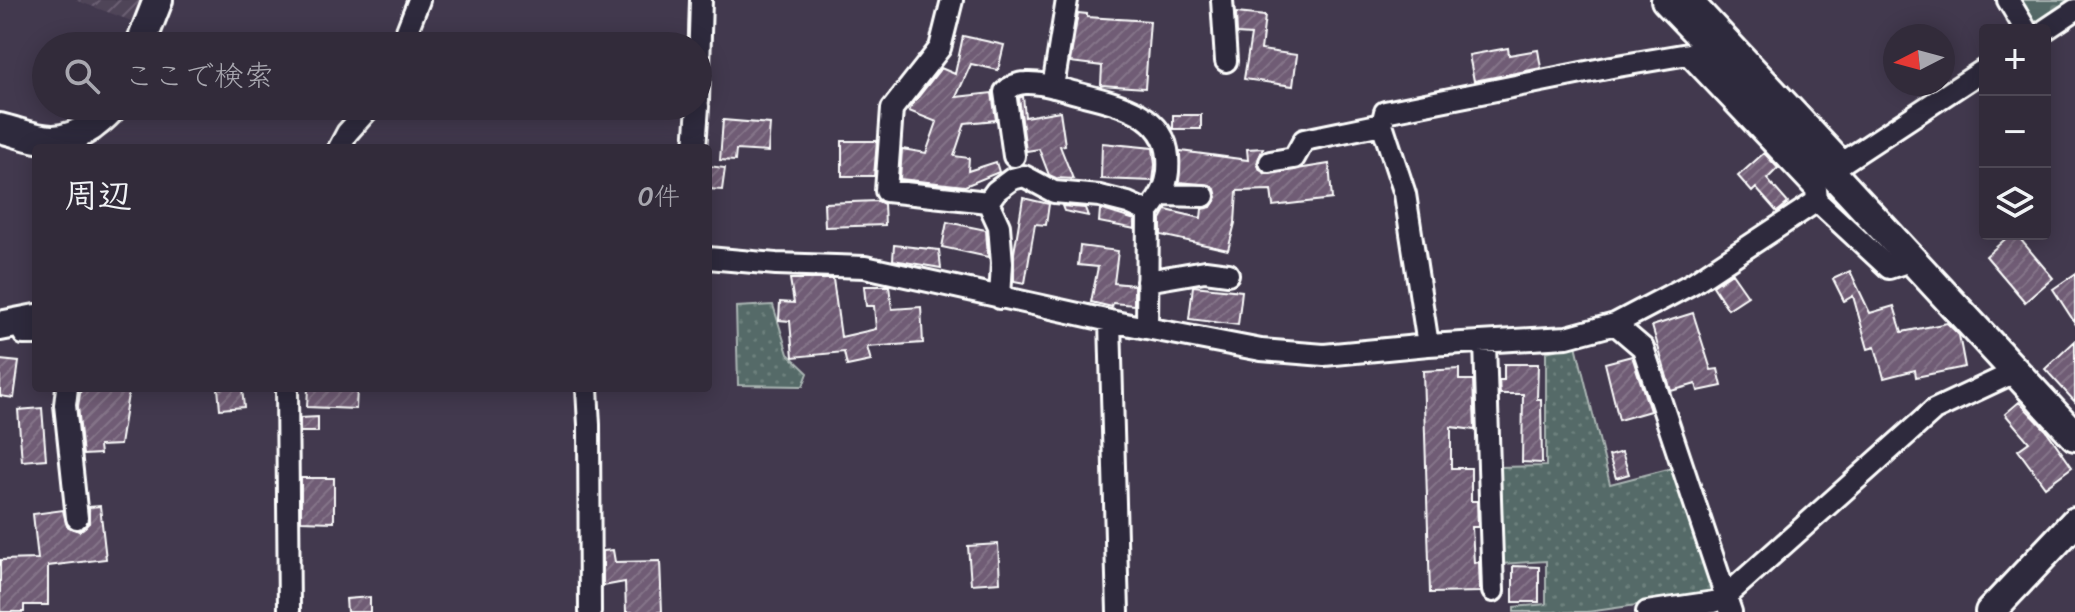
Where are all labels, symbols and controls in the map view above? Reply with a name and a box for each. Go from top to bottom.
north arrow [1883,24,1955,96]
map controls [1979,24,2051,240]
button: + [1979,24,2051,96]
search box [32,32,712,120]
text: ここで検索 [124,49,274,103]
icon: search [60,54,104,98]
button: − [1979,96,2051,168]
text: 周辺 [64,166,132,226]
button: layers [1979,168,2051,240]
text: 0件 [638,173,680,219]

